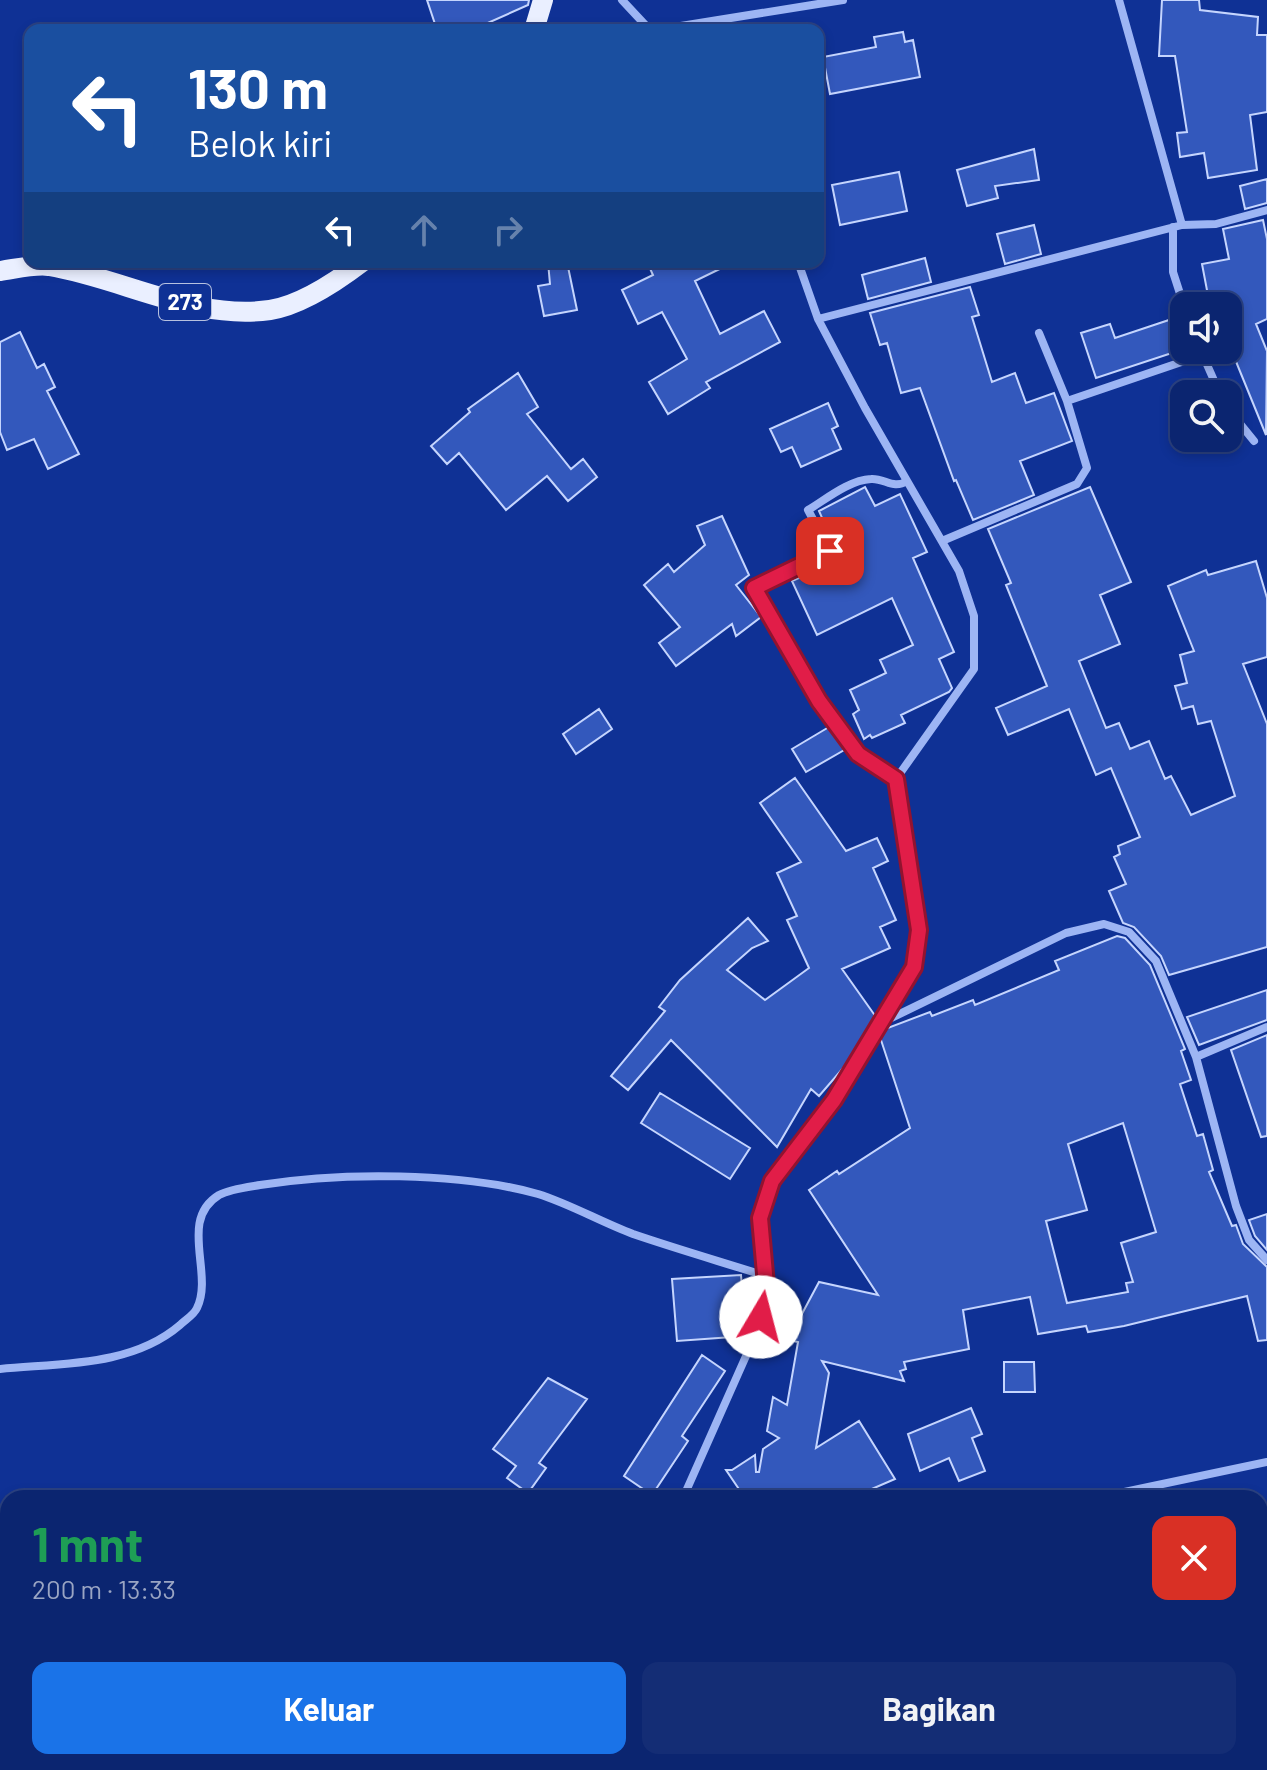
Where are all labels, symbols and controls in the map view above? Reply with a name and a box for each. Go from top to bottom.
text: 130 m [188,53,328,120]
icon: left [56,56,160,160]
text: Belok kiri [188,121,332,164]
icon: left [318,208,362,252]
icon: ahead [402,208,446,252]
icon: right [486,208,530,252]
road number: 273 [159,284,211,320]
map controls [1170,292,1242,452]
button: sound [1170,292,1242,364]
button: search [1170,380,1242,452]
pin [796,517,864,585]
icon: arrive [808,529,852,573]
position arrow [719,1275,803,1359]
text: 1 mnt [32,1514,143,1572]
button: close [1152,1516,1236,1600]
text: 200 m · 13:33 [32,1573,176,1604]
button: Keluar [32,1662,626,1754]
button: Bagikan [642,1662,1236,1754]

